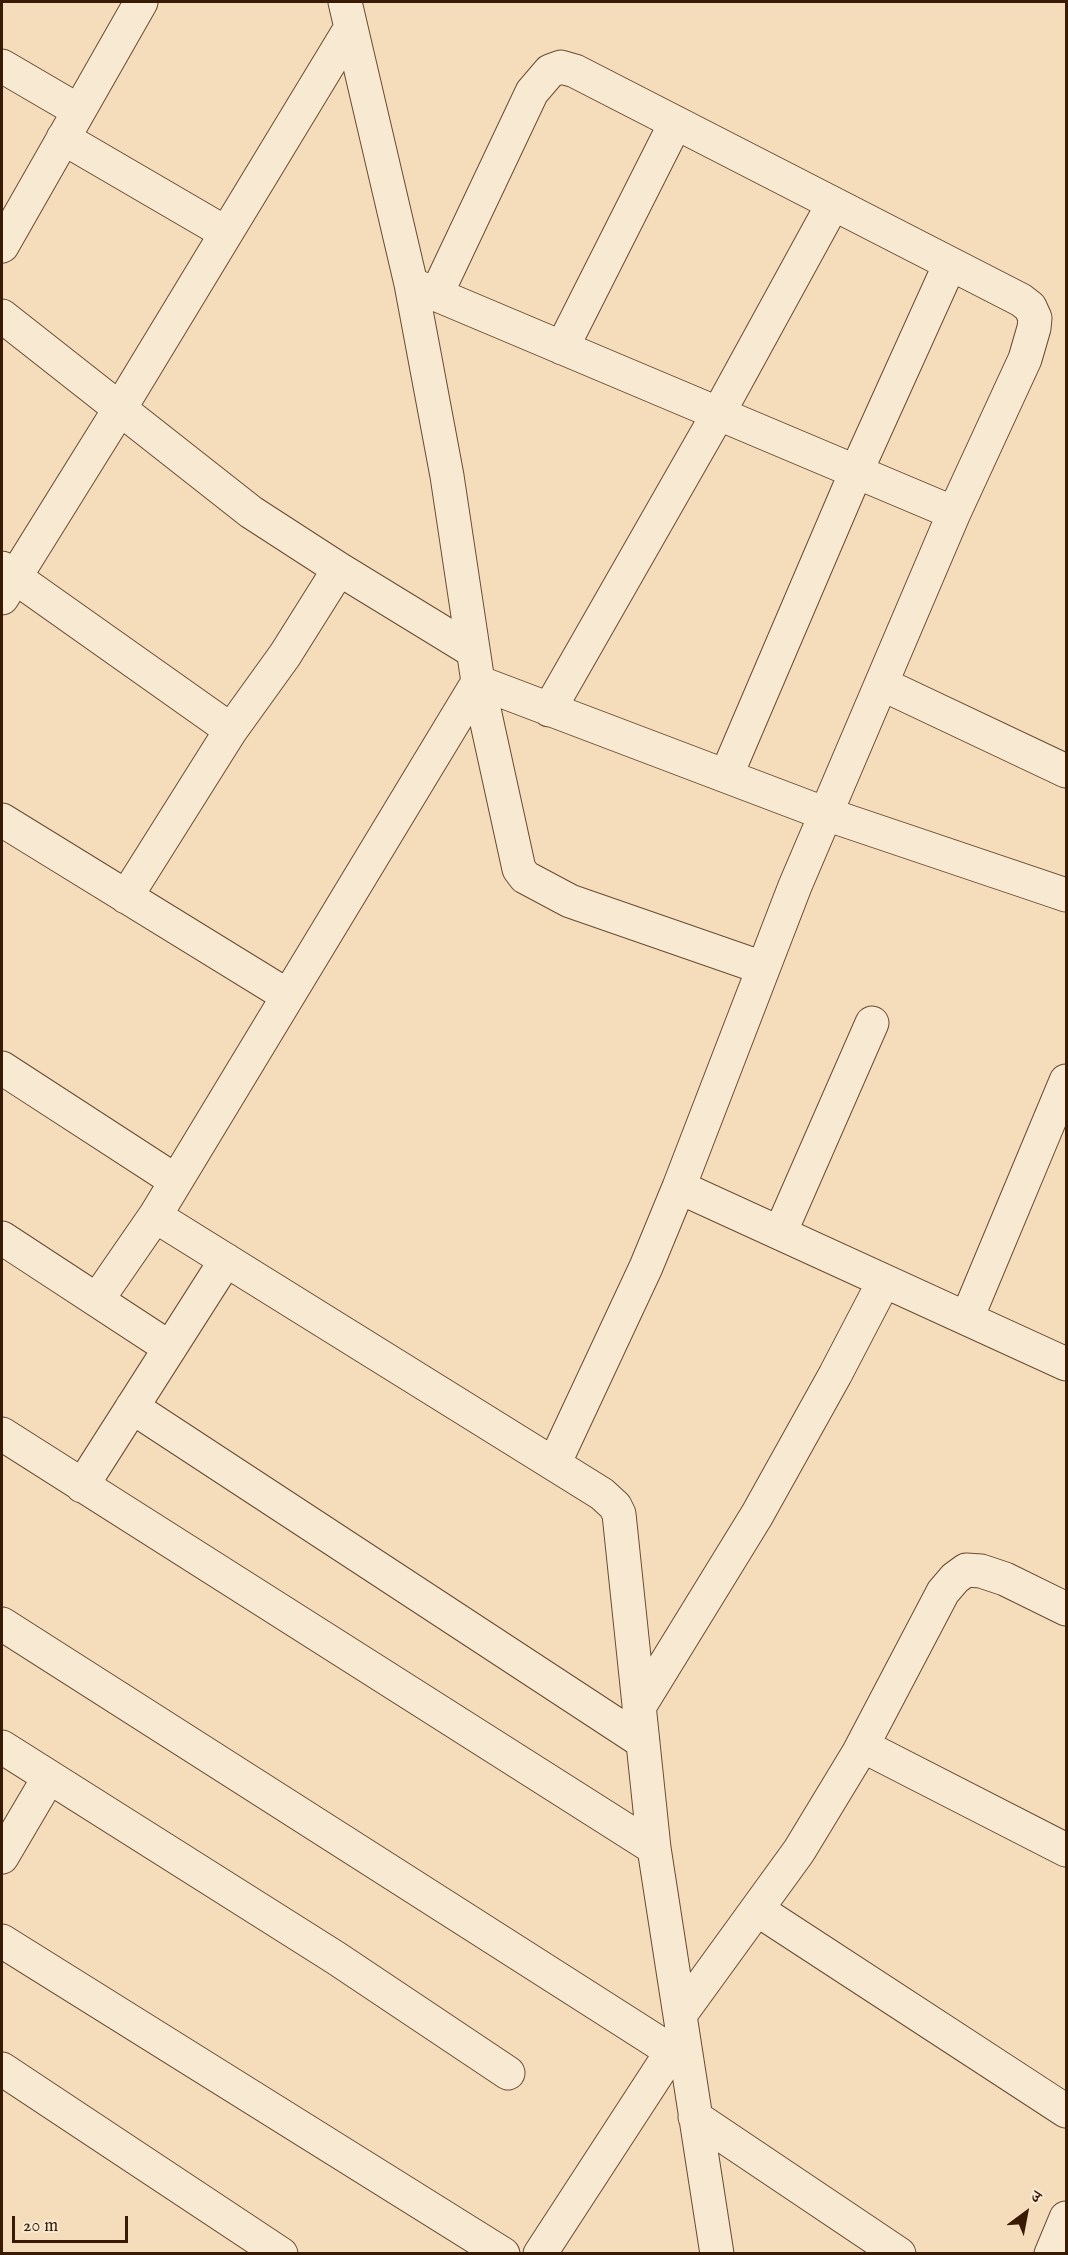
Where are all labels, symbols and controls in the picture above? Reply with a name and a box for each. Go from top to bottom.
north arrow [996,2183,1056,2243]
text: उ [1027,2187,1044,2208]
scale bar [15,2204,130,2242]
text: 20 m [23,2215,58,2238]

